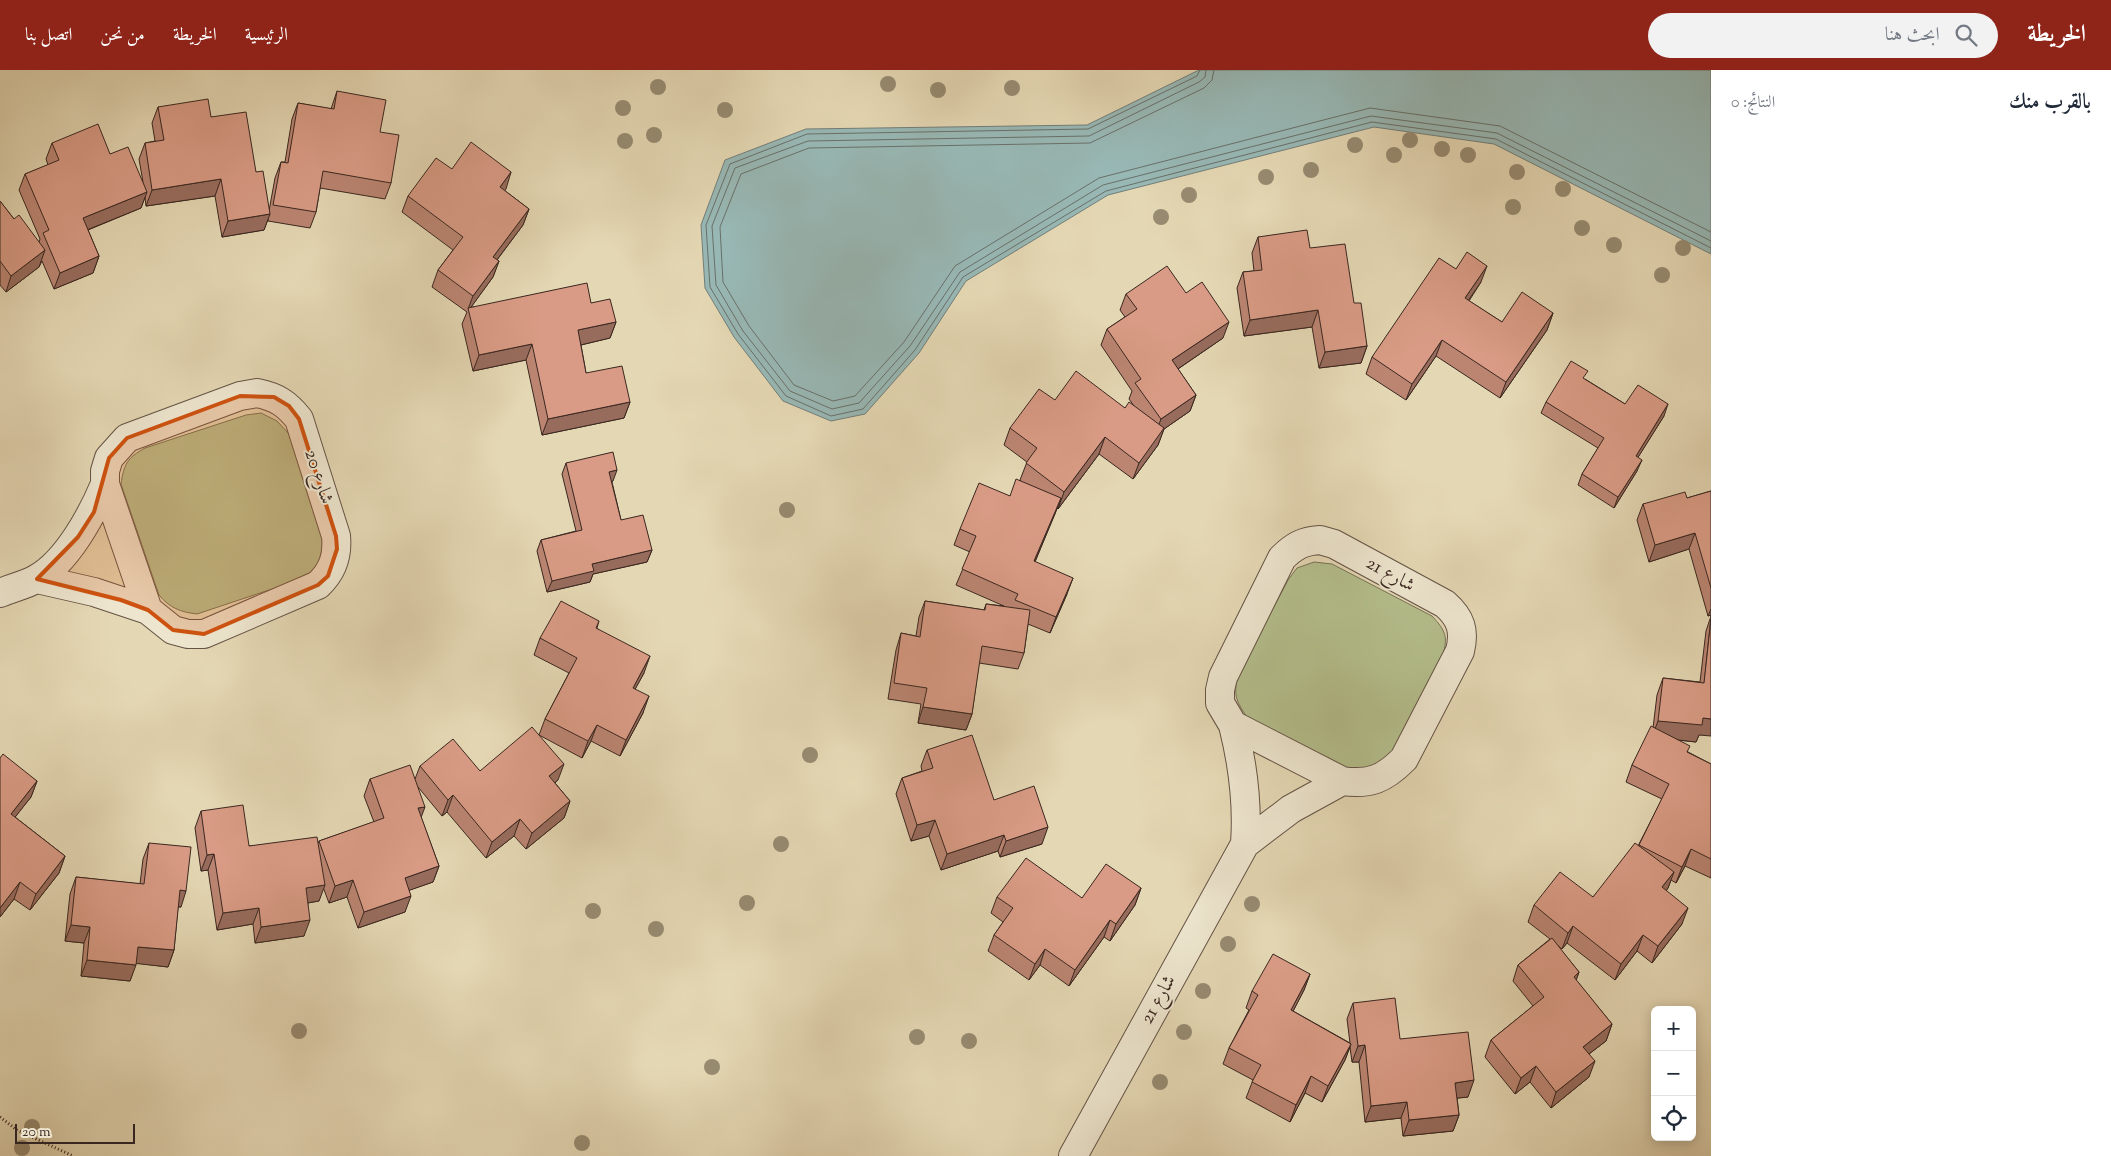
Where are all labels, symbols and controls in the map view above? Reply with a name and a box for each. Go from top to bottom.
search box [1648,13,1998,58]
text: الخريطة [2028,18,2086,52]
icon: search [1952,21,1980,49]
text: ابحث هنا [1885,22,1940,49]
text: اتصل بنا [25,23,72,49]
text: من نحن [100,23,145,49]
text: الخريطة [173,23,217,49]
text: الرئيسية [245,23,288,49]
text: بالقرب منك [2009,88,2091,118]
text: النتائج: 0 [1731,92,1775,115]
street label: شارع 20 [297,446,339,508]
street label: شارع 21 [1361,550,1419,600]
street label: شارع 21 [1134,971,1184,1029]
map controls [1651,1006,1696,1141]
button: + [1651,1006,1696,1051]
button: − [1651,1051,1696,1096]
button: locate [1651,1096,1696,1141]
scale bar [15,1121,135,1144]
text: 20 m [22,1123,51,1143]

